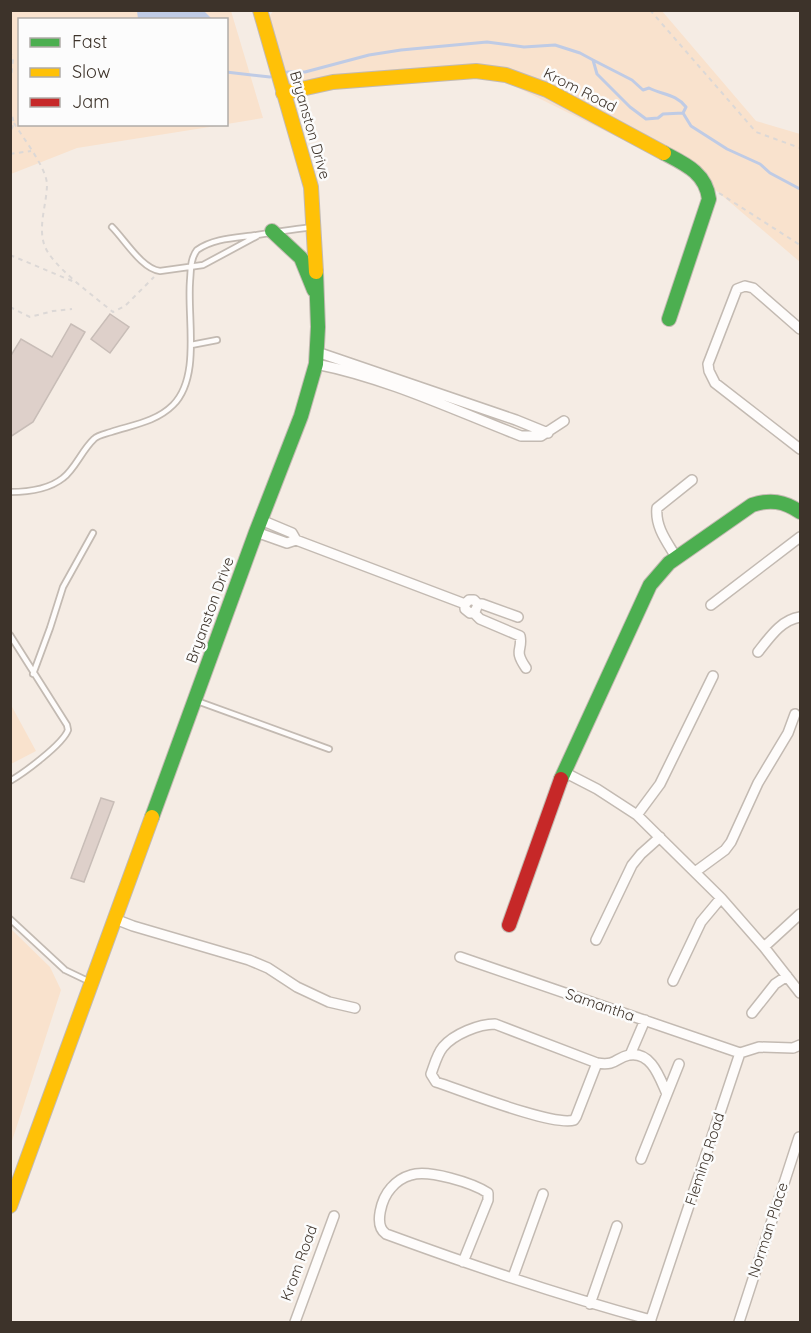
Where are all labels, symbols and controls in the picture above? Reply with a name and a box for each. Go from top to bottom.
legend [18,18,228,126]
text: Fast [72,30,107,53]
text: Slow [72,60,110,83]
street label: Krom Road [540,63,620,116]
street label: Bryanston Drive [286,69,335,181]
text: Jam [72,90,110,113]
street label: Bryanston Drive [181,554,238,666]
street label: Samantha [563,984,637,1025]
street label: Fleming Road [681,1110,728,1208]
street label: Norman Place [743,1180,792,1280]
street label: Krom Road [276,1222,321,1303]

